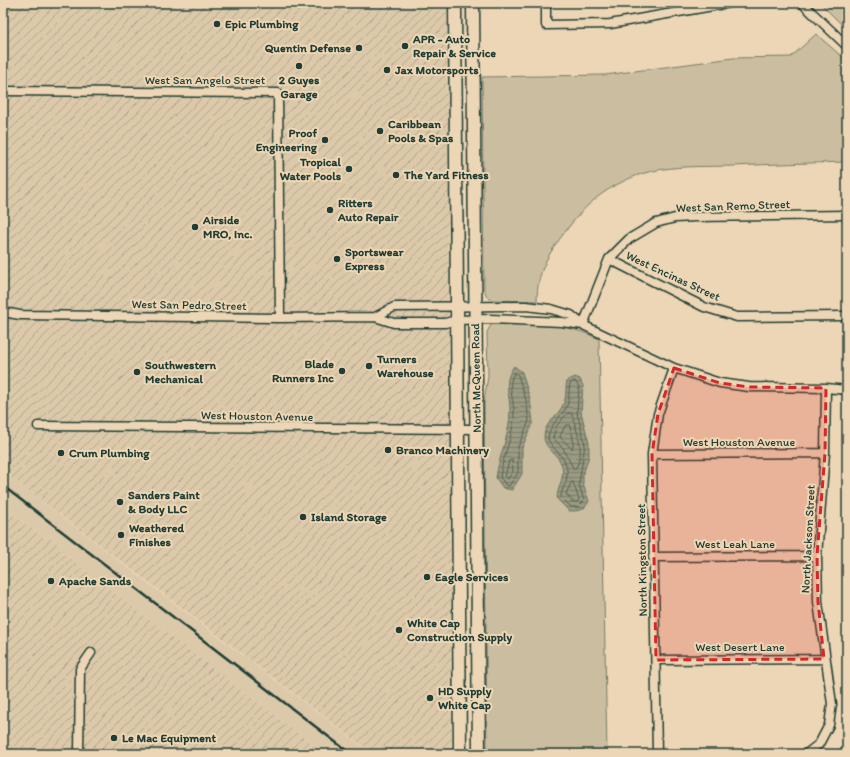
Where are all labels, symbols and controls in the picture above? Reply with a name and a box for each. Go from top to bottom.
place label: Epic Plumbing [225,17,299,32]
marker: Epic Plumbing [212,19,222,29]
place label: APR - Auto Repair & Service [412,32,496,61]
place label: Quentin Defense [265,41,351,55]
marker: APR - Auto Repair & Service [400,41,410,51]
marker: Quentin Defense [354,43,364,53]
marker: 2 Guyes Garage [294,61,304,71]
place label: Jax Motorsports [394,63,479,78]
marker: Jax Motorsports [382,65,392,75]
street label: West San Angelo Street [145,73,266,87]
place label: 2 Guyes Garage [279,73,320,102]
place label: Caribbean Pools & Spas [388,117,454,146]
place label: Proof Engineering [256,126,318,155]
marker: Caribbean Pools & Spas [375,126,385,136]
marker: Proof Engineering [320,135,330,145]
place label: Tropical Water Pools [280,155,342,183]
marker: Tropical Water Pools [344,164,354,174]
place label: The Yard Fitness [403,168,489,182]
marker: The Yard Fitness [391,170,401,180]
place label: Ritters Auto Repair [337,196,399,225]
street label: West San Remo Street [676,197,791,215]
marker: Ritters Auto Repair [325,205,335,215]
place label: Airside MRO, Inc. [202,213,252,241]
marker: Airside MRO, Inc. [190,222,200,232]
place label: Sportswear Express [345,245,404,274]
street label: West Encinas Street [624,248,723,304]
marker: Sportswear Express [332,254,342,264]
street label: West San Pedro Street [131,297,247,313]
street label: North McQueen Road [468,323,484,433]
place label: Turners Warehouse [376,352,434,380]
place label: Blade Runners Inc [272,357,334,385]
place label: Southwestern Mechanical [145,358,216,386]
marker: Turners Warehouse [364,361,374,371]
marker: Blade Runners Inc [337,366,347,376]
marker: Southwestern Mechanical [132,367,142,377]
street label: West Houston Avenue [201,408,314,424]
street label: West Houston Avenue [683,435,795,449]
place label: Branco Machinery [396,443,489,458]
marker: Branco Machinery [383,445,393,455]
place label: Crum Plumbing [69,446,150,461]
marker: Crum Plumbing [56,448,66,458]
street label: North Jackson Street [798,484,818,594]
place label: Sanders Paint & Body LLC [128,488,200,517]
marker: Sanders Paint & Body LLC [115,497,125,507]
street label: North Kingston Street [634,503,650,617]
place label: Island Storage [311,510,387,525]
marker: Island Storage [298,512,308,522]
place label: Weathered Finishes [129,521,184,549]
marker: Weathered Finishes [116,530,126,540]
street label: West Leah Lane [695,537,775,551]
place label: Eagle Services [435,570,509,585]
marker: Eagle Services [422,572,432,582]
place label: Apache Sands [58,574,132,589]
marker: Apache Sands [46,576,56,586]
place label: White Cap Construction Supply [407,616,512,645]
marker: White Cap Construction Supply [394,625,404,635]
street label: West Desert Lane [695,640,785,654]
place label: HD Supply White Cap [438,684,492,713]
marker: HD Supply White Cap [425,693,435,703]
place label: Le Mac Equipment [122,731,216,746]
marker: Le Mac Equipment [109,733,119,743]

